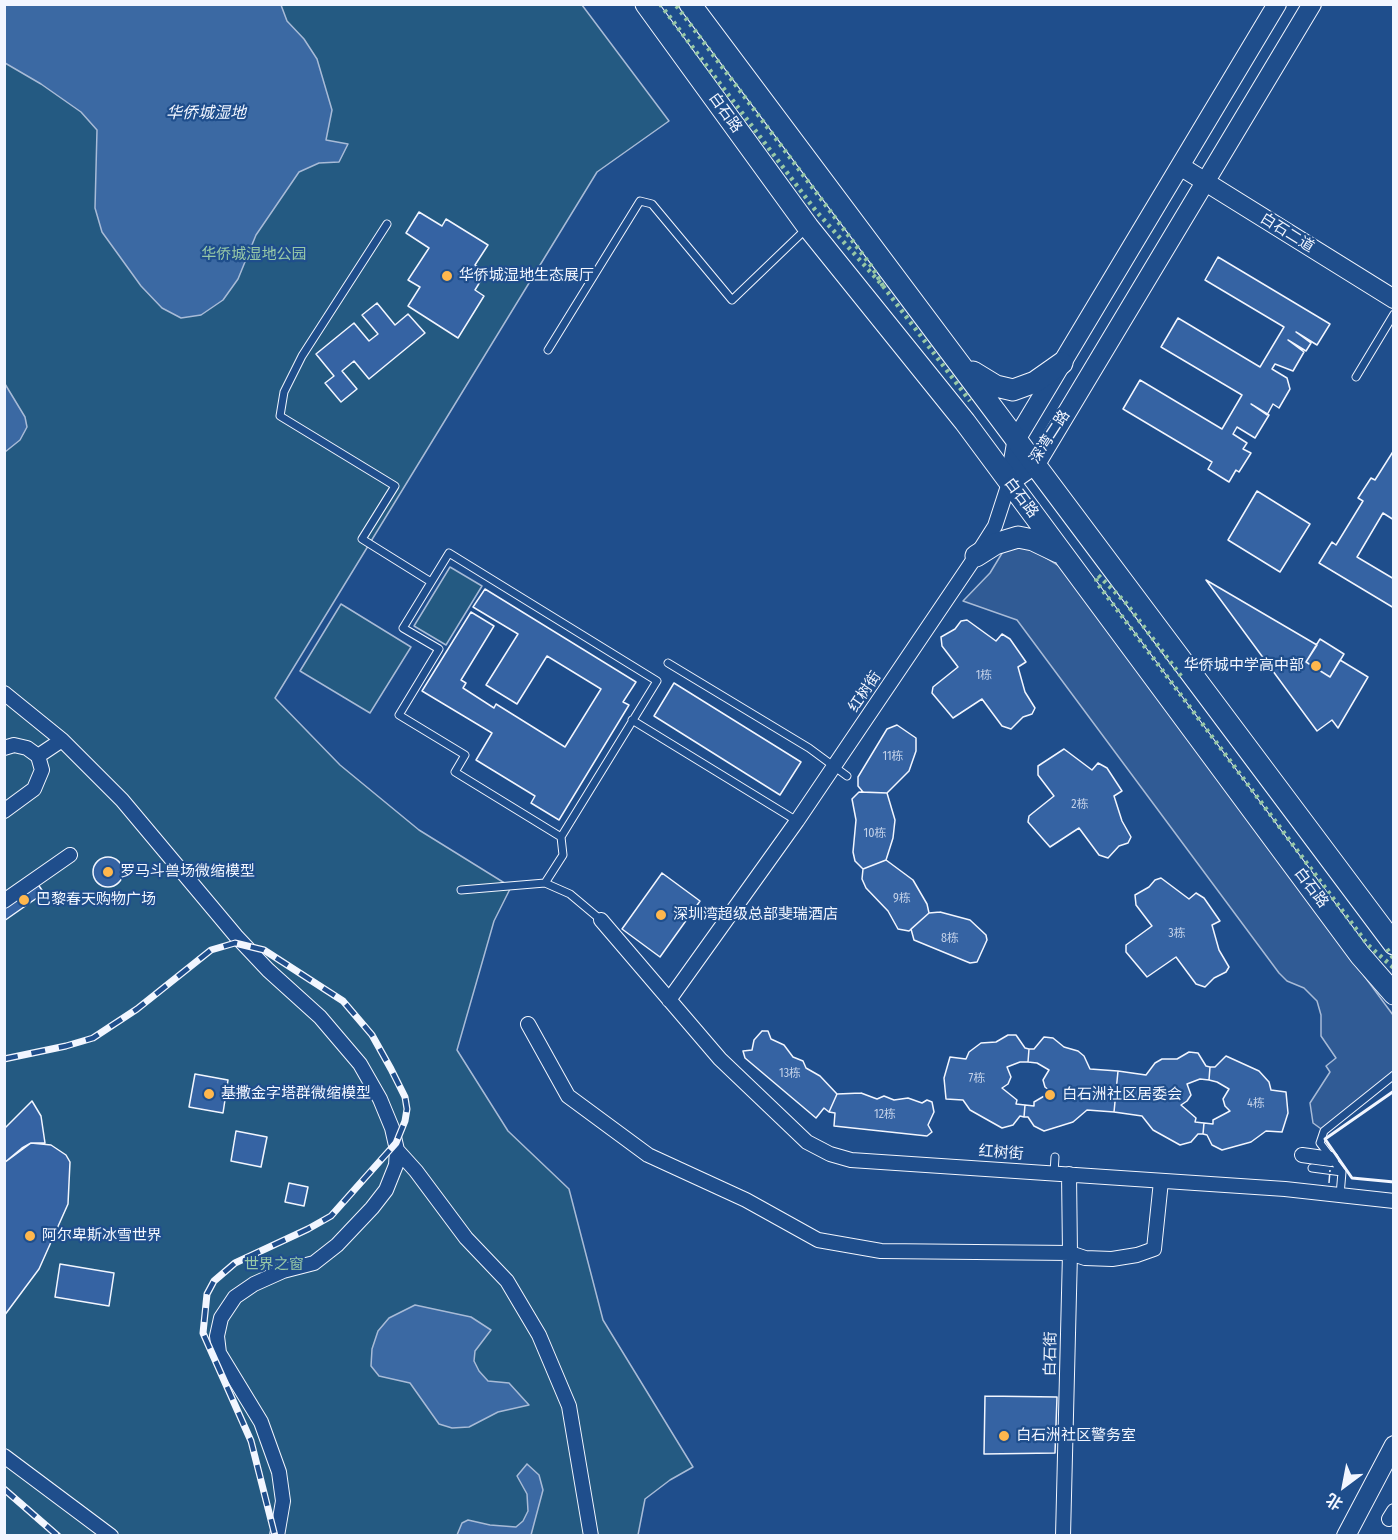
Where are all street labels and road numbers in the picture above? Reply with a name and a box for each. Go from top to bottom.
street label: 白石路 [704,90,746,136]
street label: 白石二道 [1257,209,1317,257]
street label: 深湾二路 [1026,407,1074,467]
street label: 白石路 [1000,475,1042,521]
street label: 红树街 [845,668,885,716]
street label: 白石路 [1290,865,1332,911]
street label: 红树街 [978,1142,1024,1164]
street label: 白石街 [1042,1331,1060,1377]

